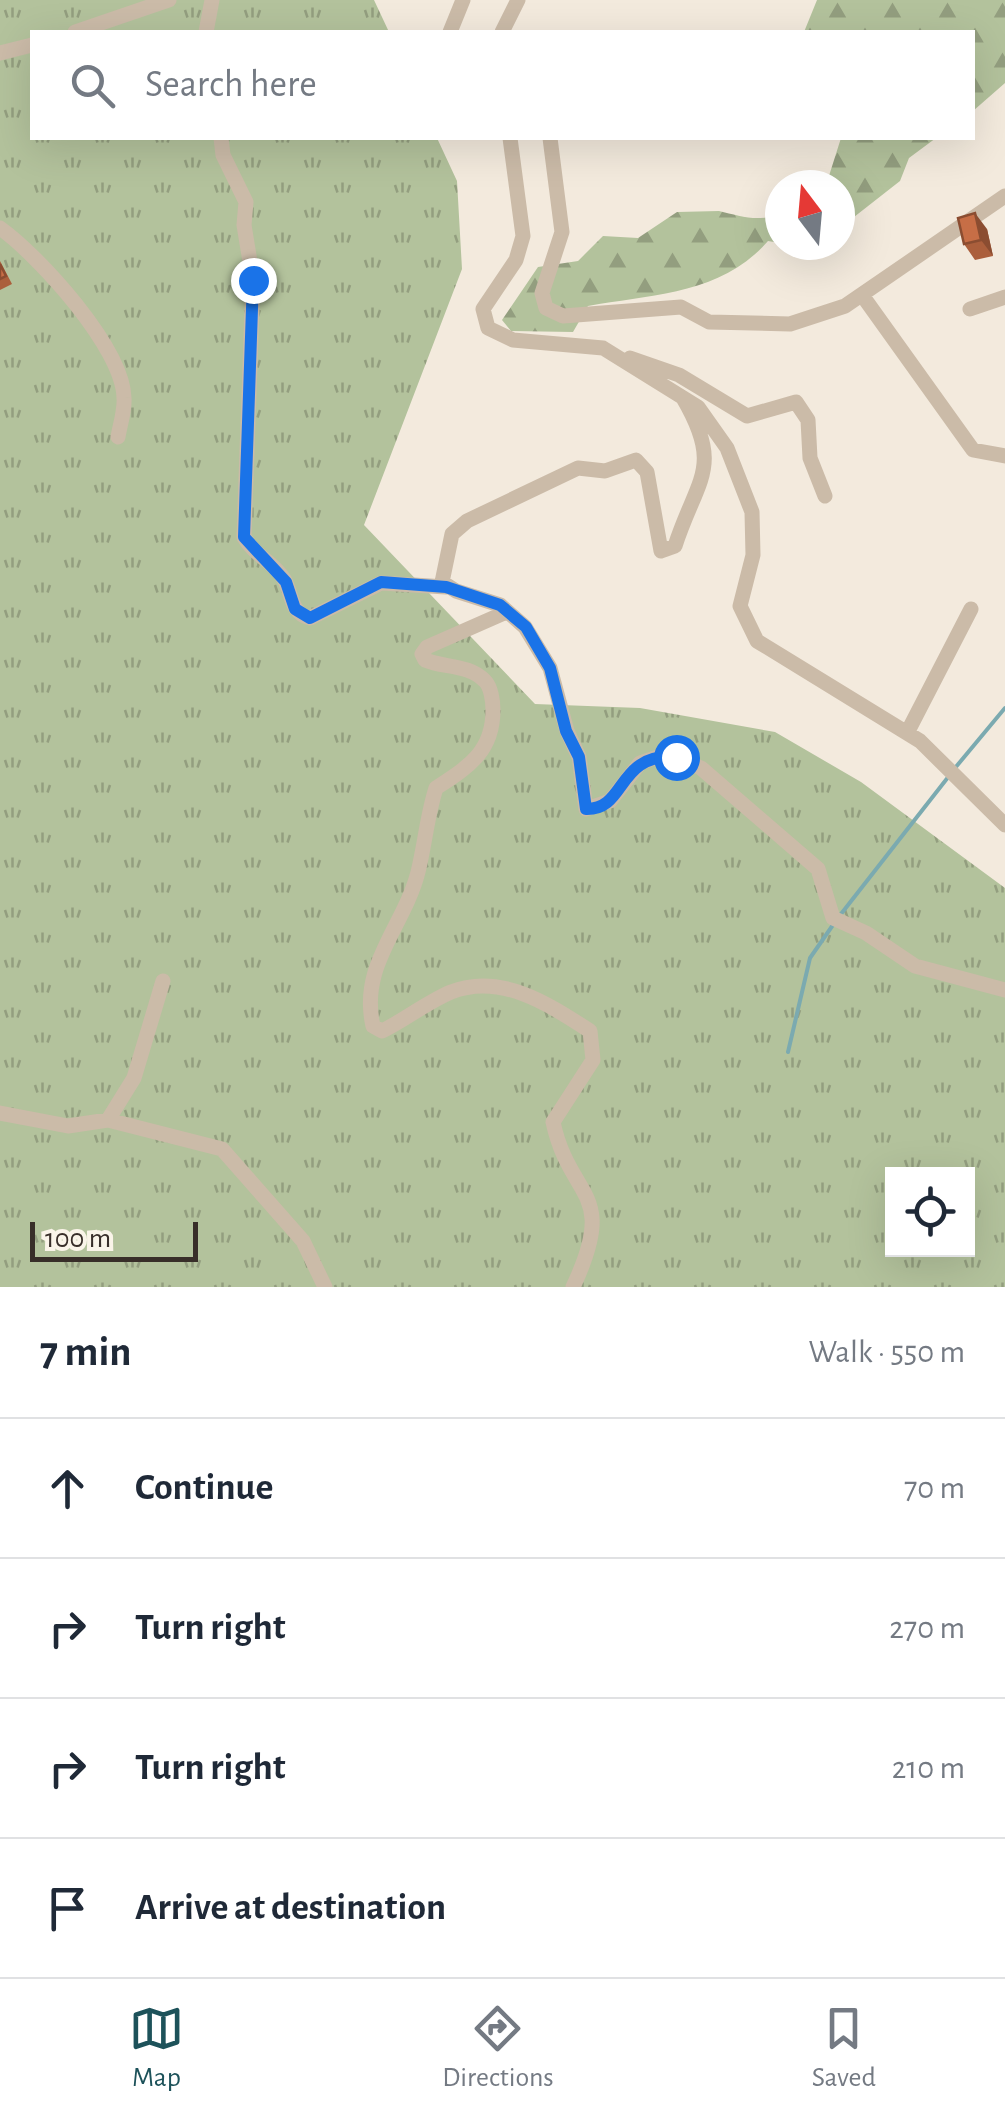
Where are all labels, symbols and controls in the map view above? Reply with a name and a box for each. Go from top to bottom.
search box [30,30,975,140]
icon: search [65,58,120,113]
text: Search here [145,66,317,104]
north arrow [765,170,855,260]
route end [231,258,277,304]
route start [654,735,700,781]
map controls [885,1167,975,1257]
button: locate [885,1167,975,1257]
scale bar [30,1217,198,1262]
text: 100 m [45,1225,111,1253]
text: 7 min [40,1331,132,1373]
text: Walk · 550 m [808,1336,965,1368]
icon: ahead [40,1461,95,1516]
text: Continue [135,1469,273,1507]
text: 70 m [904,1472,965,1504]
icon: right [40,1601,95,1656]
text: Turn right [135,1609,285,1647]
text: 270 m [889,1612,965,1644]
icon: right [40,1741,95,1796]
text: Turn right [135,1749,285,1787]
text: 210 m [892,1752,965,1784]
icon: arrive [40,1881,95,1936]
text: Arrive at destination [135,1889,446,1927]
tab: Map [129,2001,184,2095]
tab: Directions [442,2001,554,2095]
tab: Saved [812,2001,876,2095]

